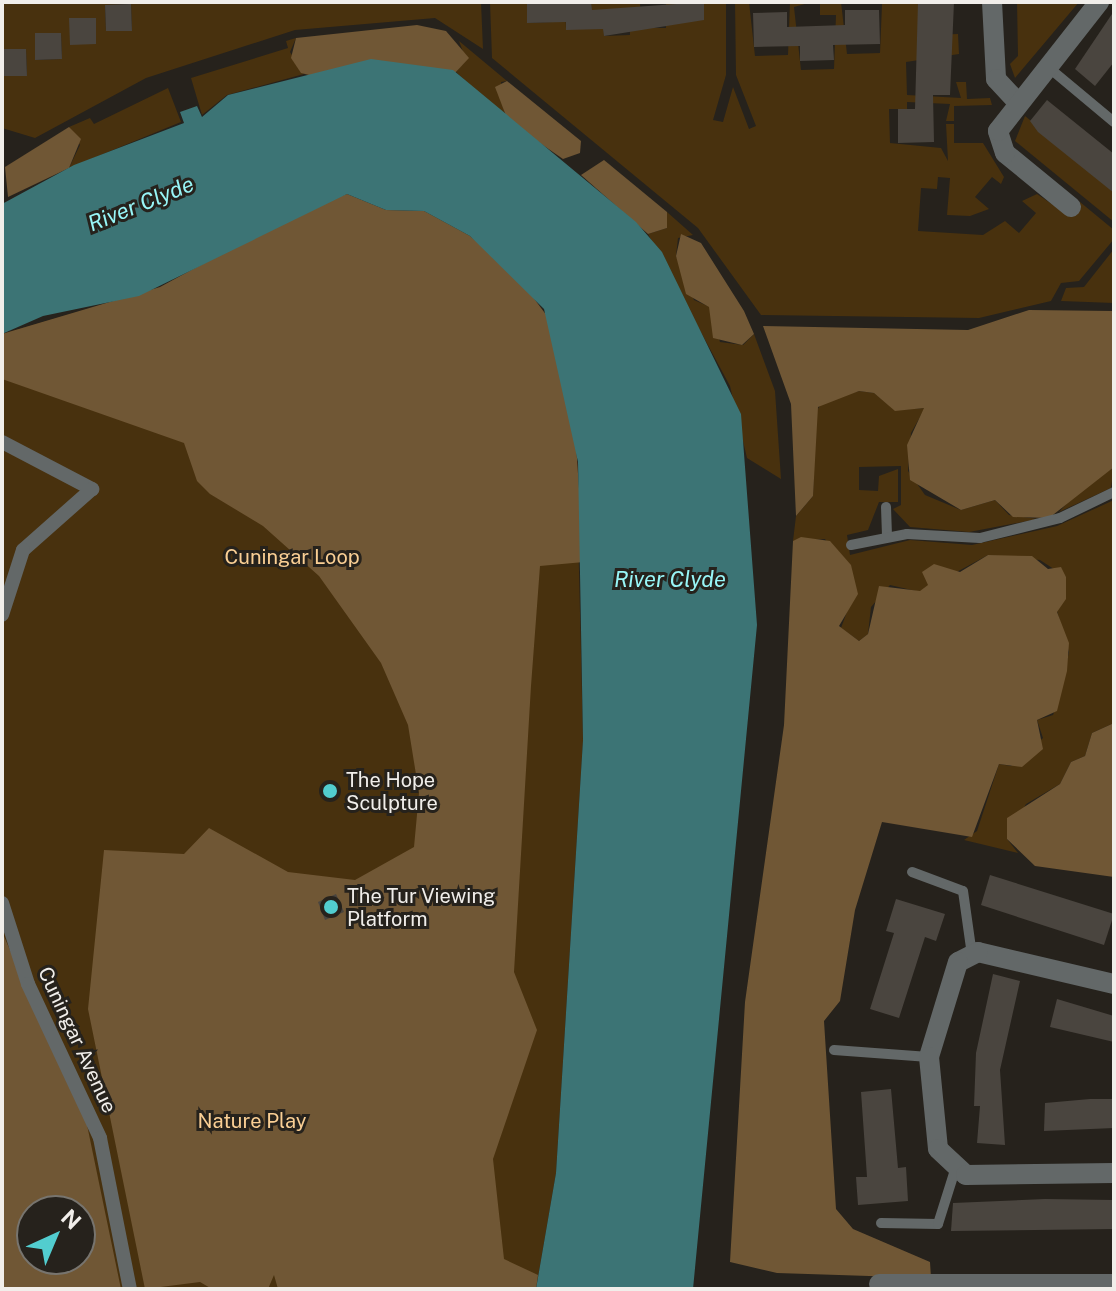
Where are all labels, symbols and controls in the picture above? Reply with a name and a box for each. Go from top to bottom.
water label: River Clyde [84,171,198,237]
park label: Cuningar Loop [224,545,360,569]
water label: River Clyde [614,567,726,593]
place label: The Hope Sculpture [346,768,438,815]
marker: The Hope Sculpture [321,782,339,800]
place label: The Tur Viewing Platform [347,884,496,931]
marker: The Tur Viewing Platform [322,898,340,916]
street label: Cuningar Avenue [33,963,121,1117]
park label: Nature Play [197,1109,307,1133]
north arrow [16,1195,96,1275]
text: N [56,1204,87,1235]

